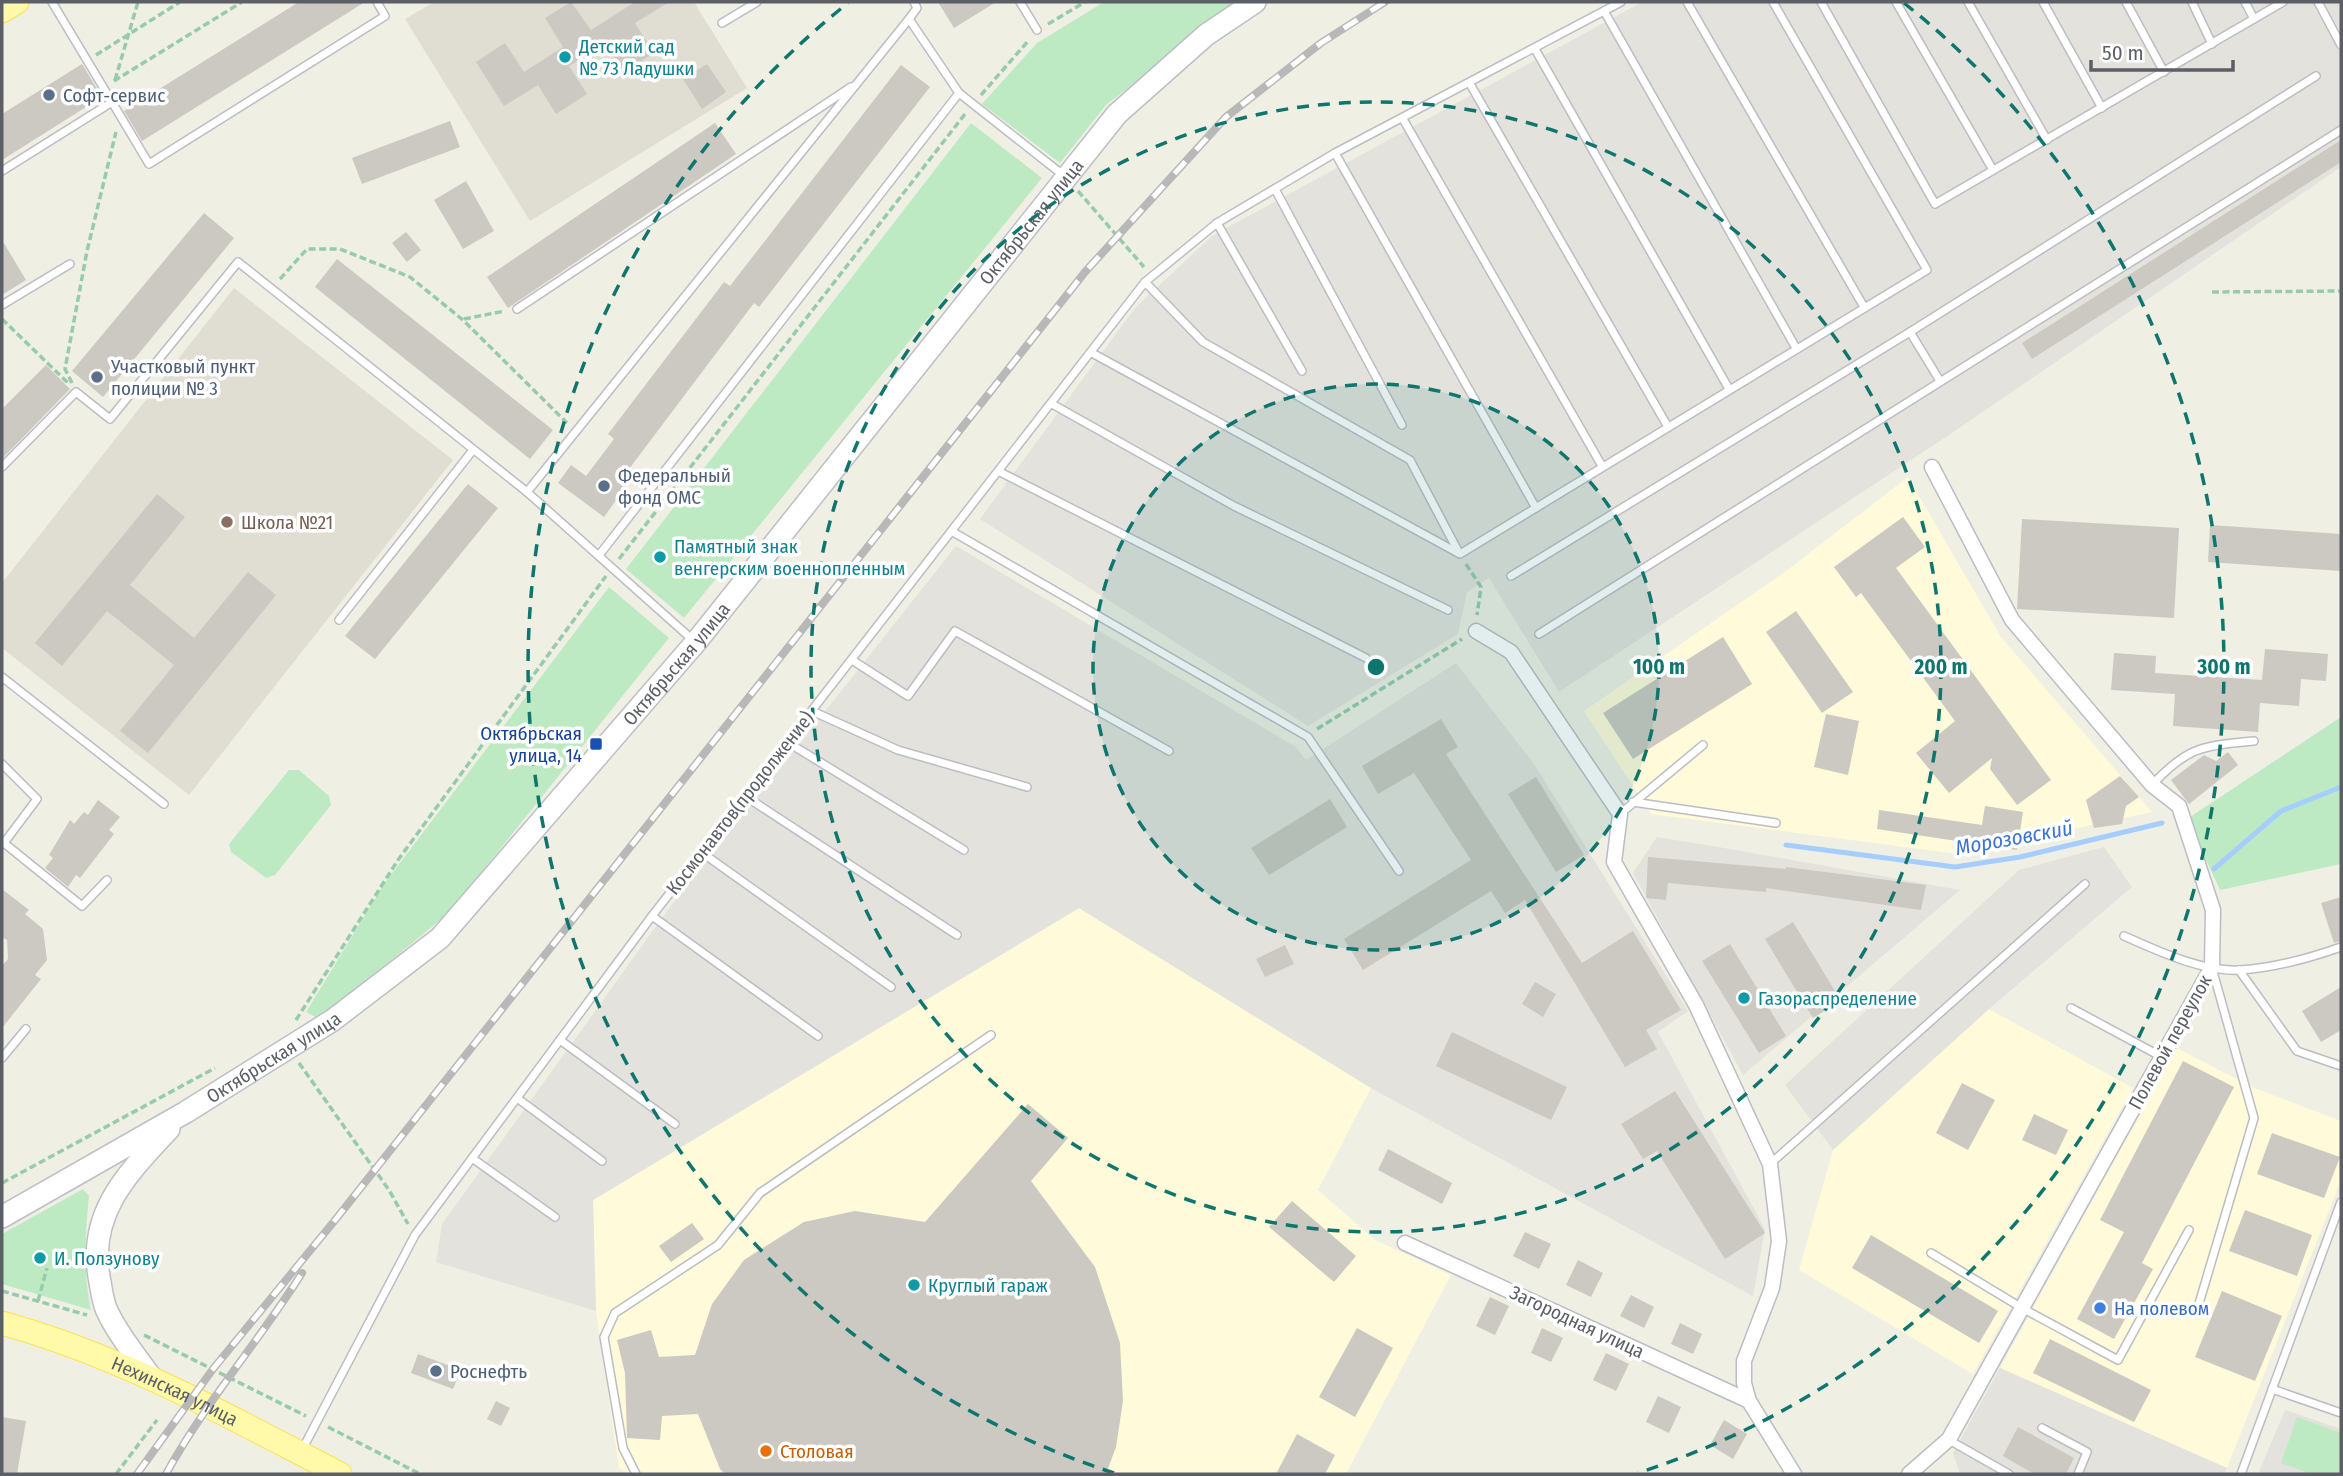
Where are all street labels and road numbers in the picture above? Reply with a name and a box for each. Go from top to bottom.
street label: Октябрьская улица [974,154,1088,289]
street label: Октябрьская улица [618,598,735,730]
street label: Космонавтов(продолжение) [661,707,819,899]
street label: Полевой переулок [2123,971,2217,1113]
street label: Октябрьская улица [202,1007,345,1108]
street label: Загородная улица [1506,1281,1648,1363]
street label: Нехинская улица [108,1351,242,1430]

